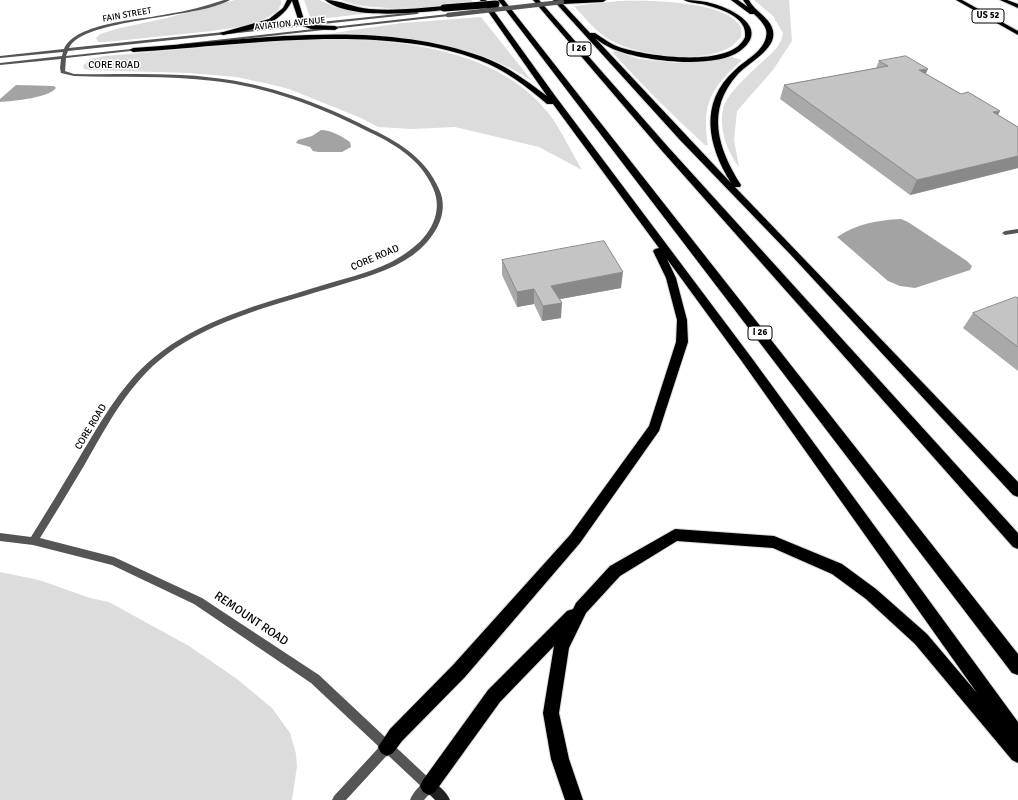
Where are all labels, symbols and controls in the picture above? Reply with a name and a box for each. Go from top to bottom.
street label: FAIN STREET [102,5,152,25]
road number: US 52 [972,9,1004,23]
street label: AVIATION AVENUE [254,15,326,33]
road number: I 26 [567,42,591,56]
street label: CORE ROAD [88,59,140,71]
street label: CORE ROAD [349,242,401,274]
road number: I 26 [748,326,772,340]
street label: CORE ROAD [73,402,109,452]
street label: REMOUNT ROAD [211,589,291,649]

